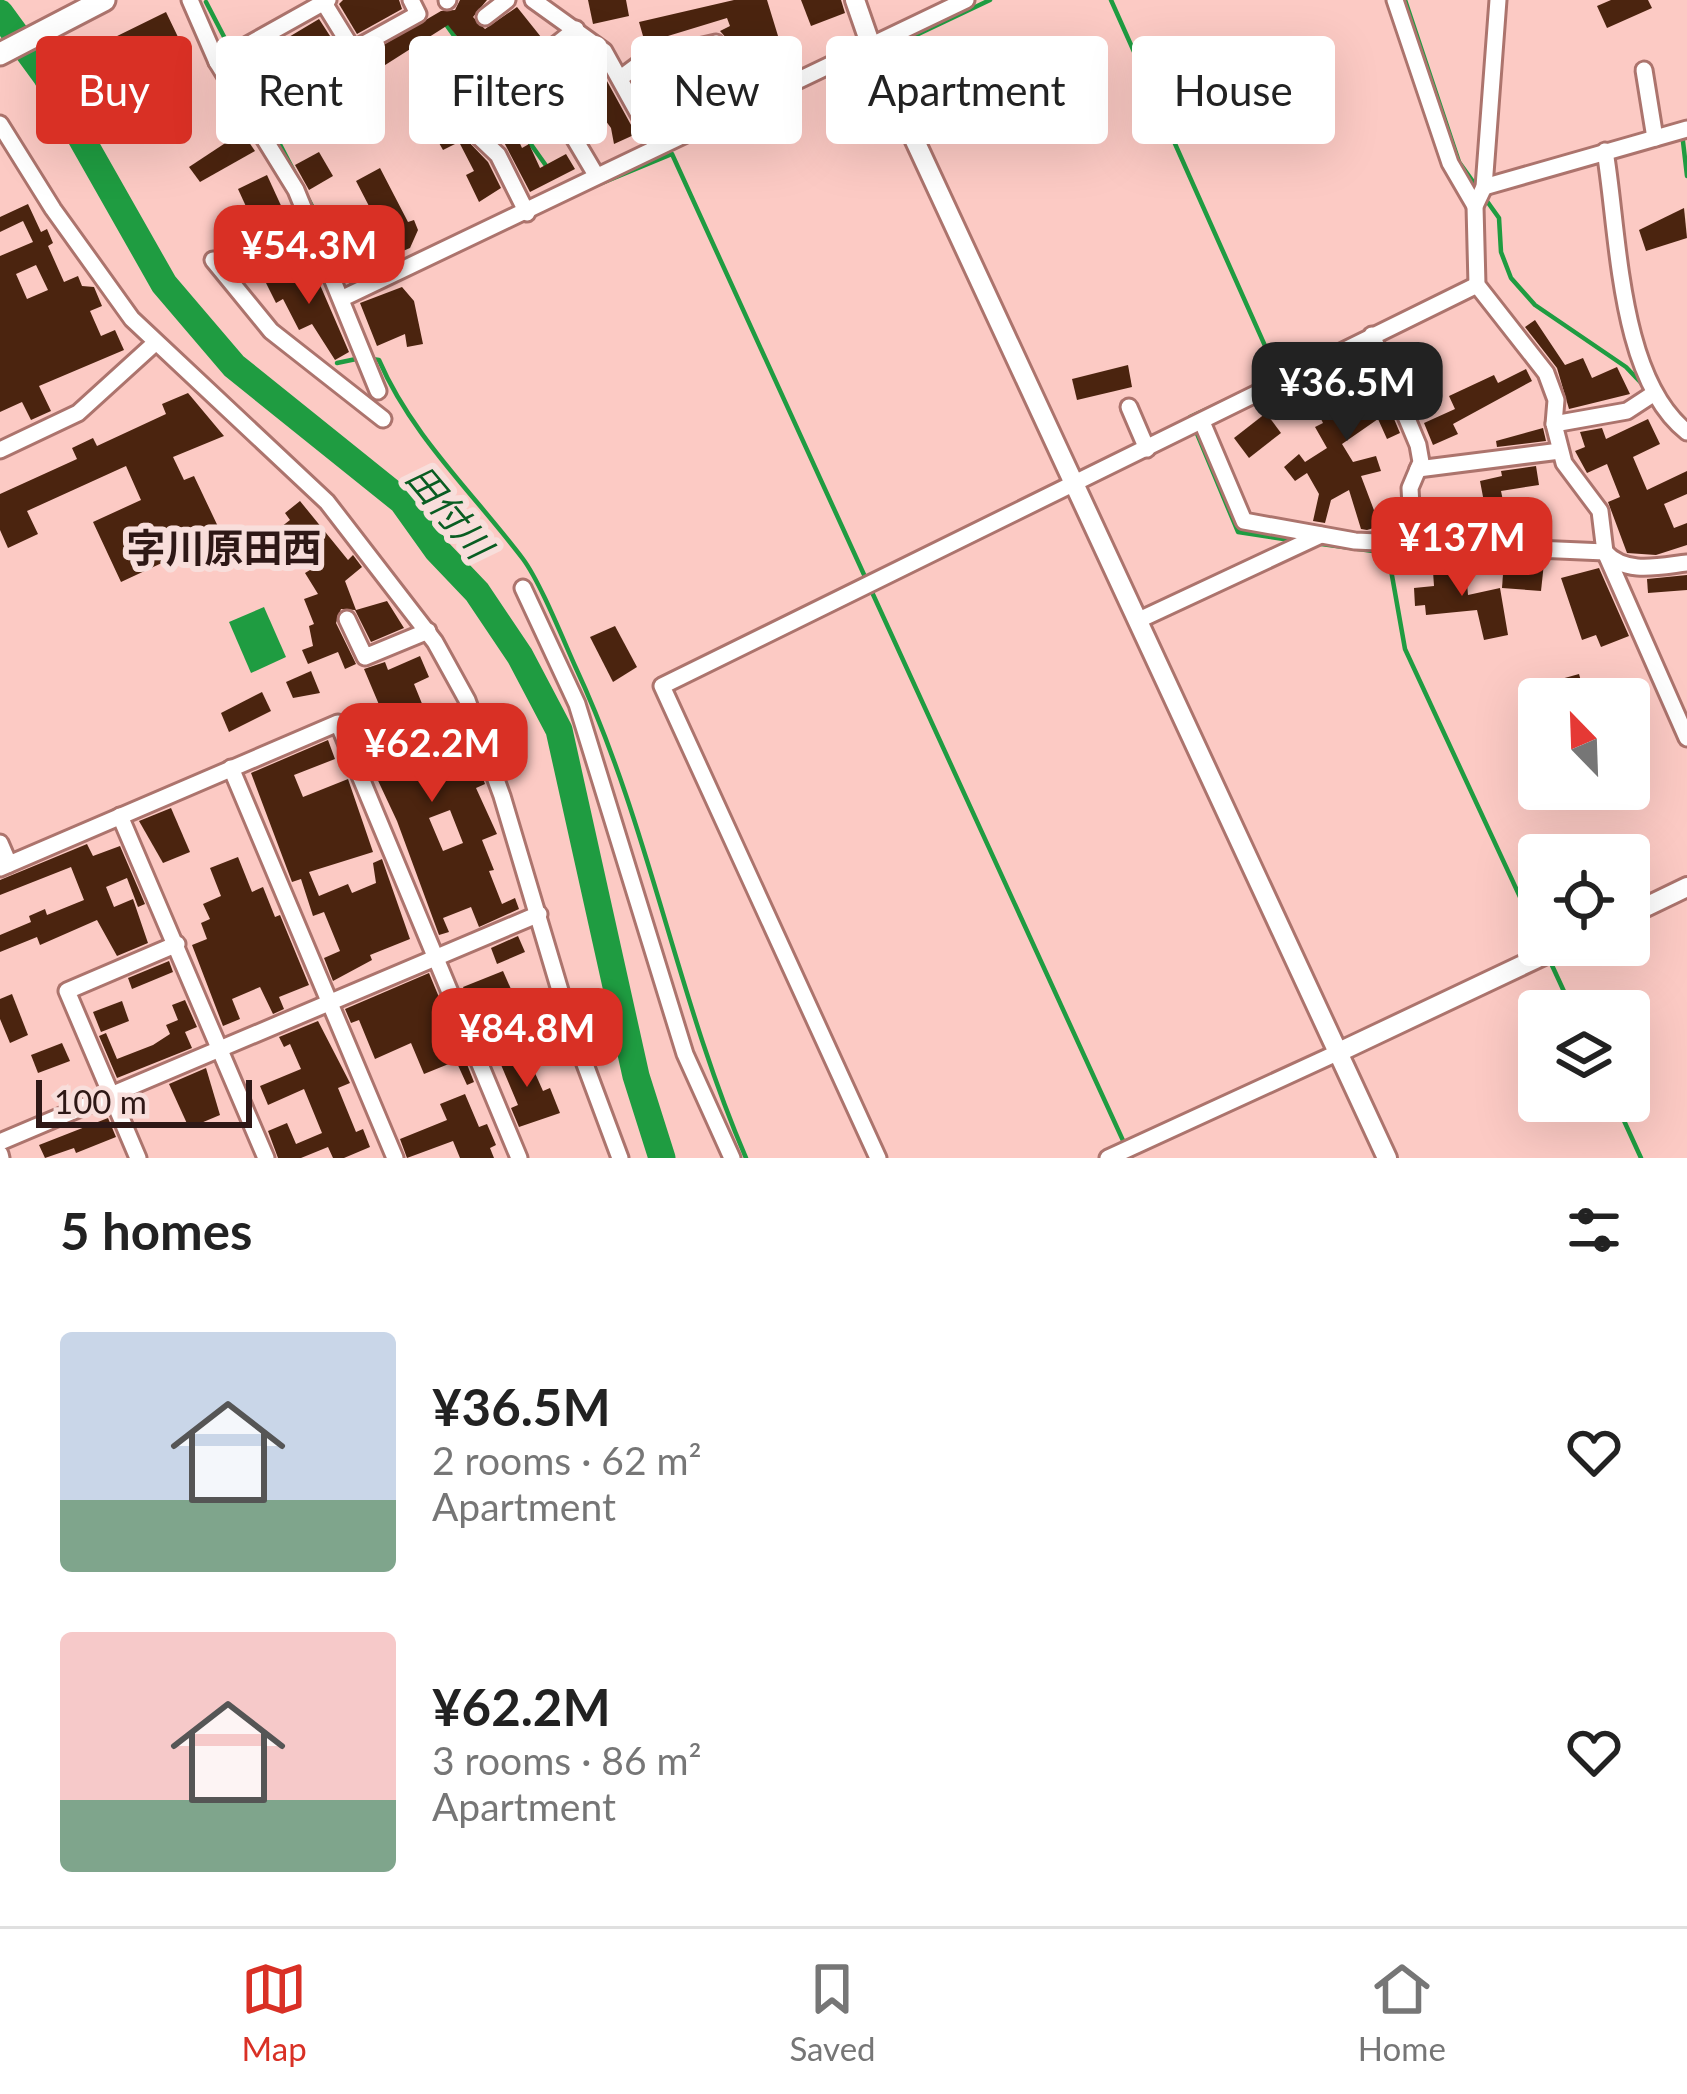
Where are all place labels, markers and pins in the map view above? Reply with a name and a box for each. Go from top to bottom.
pin: ¥54.3M [211,205,407,307]
pin: ¥36.5M [1249,342,1445,444]
pin: ¥137M [1378,497,1546,599]
pin: ¥62.2M [334,703,530,805]
pin: ¥84.8M [429,988,625,1090]

